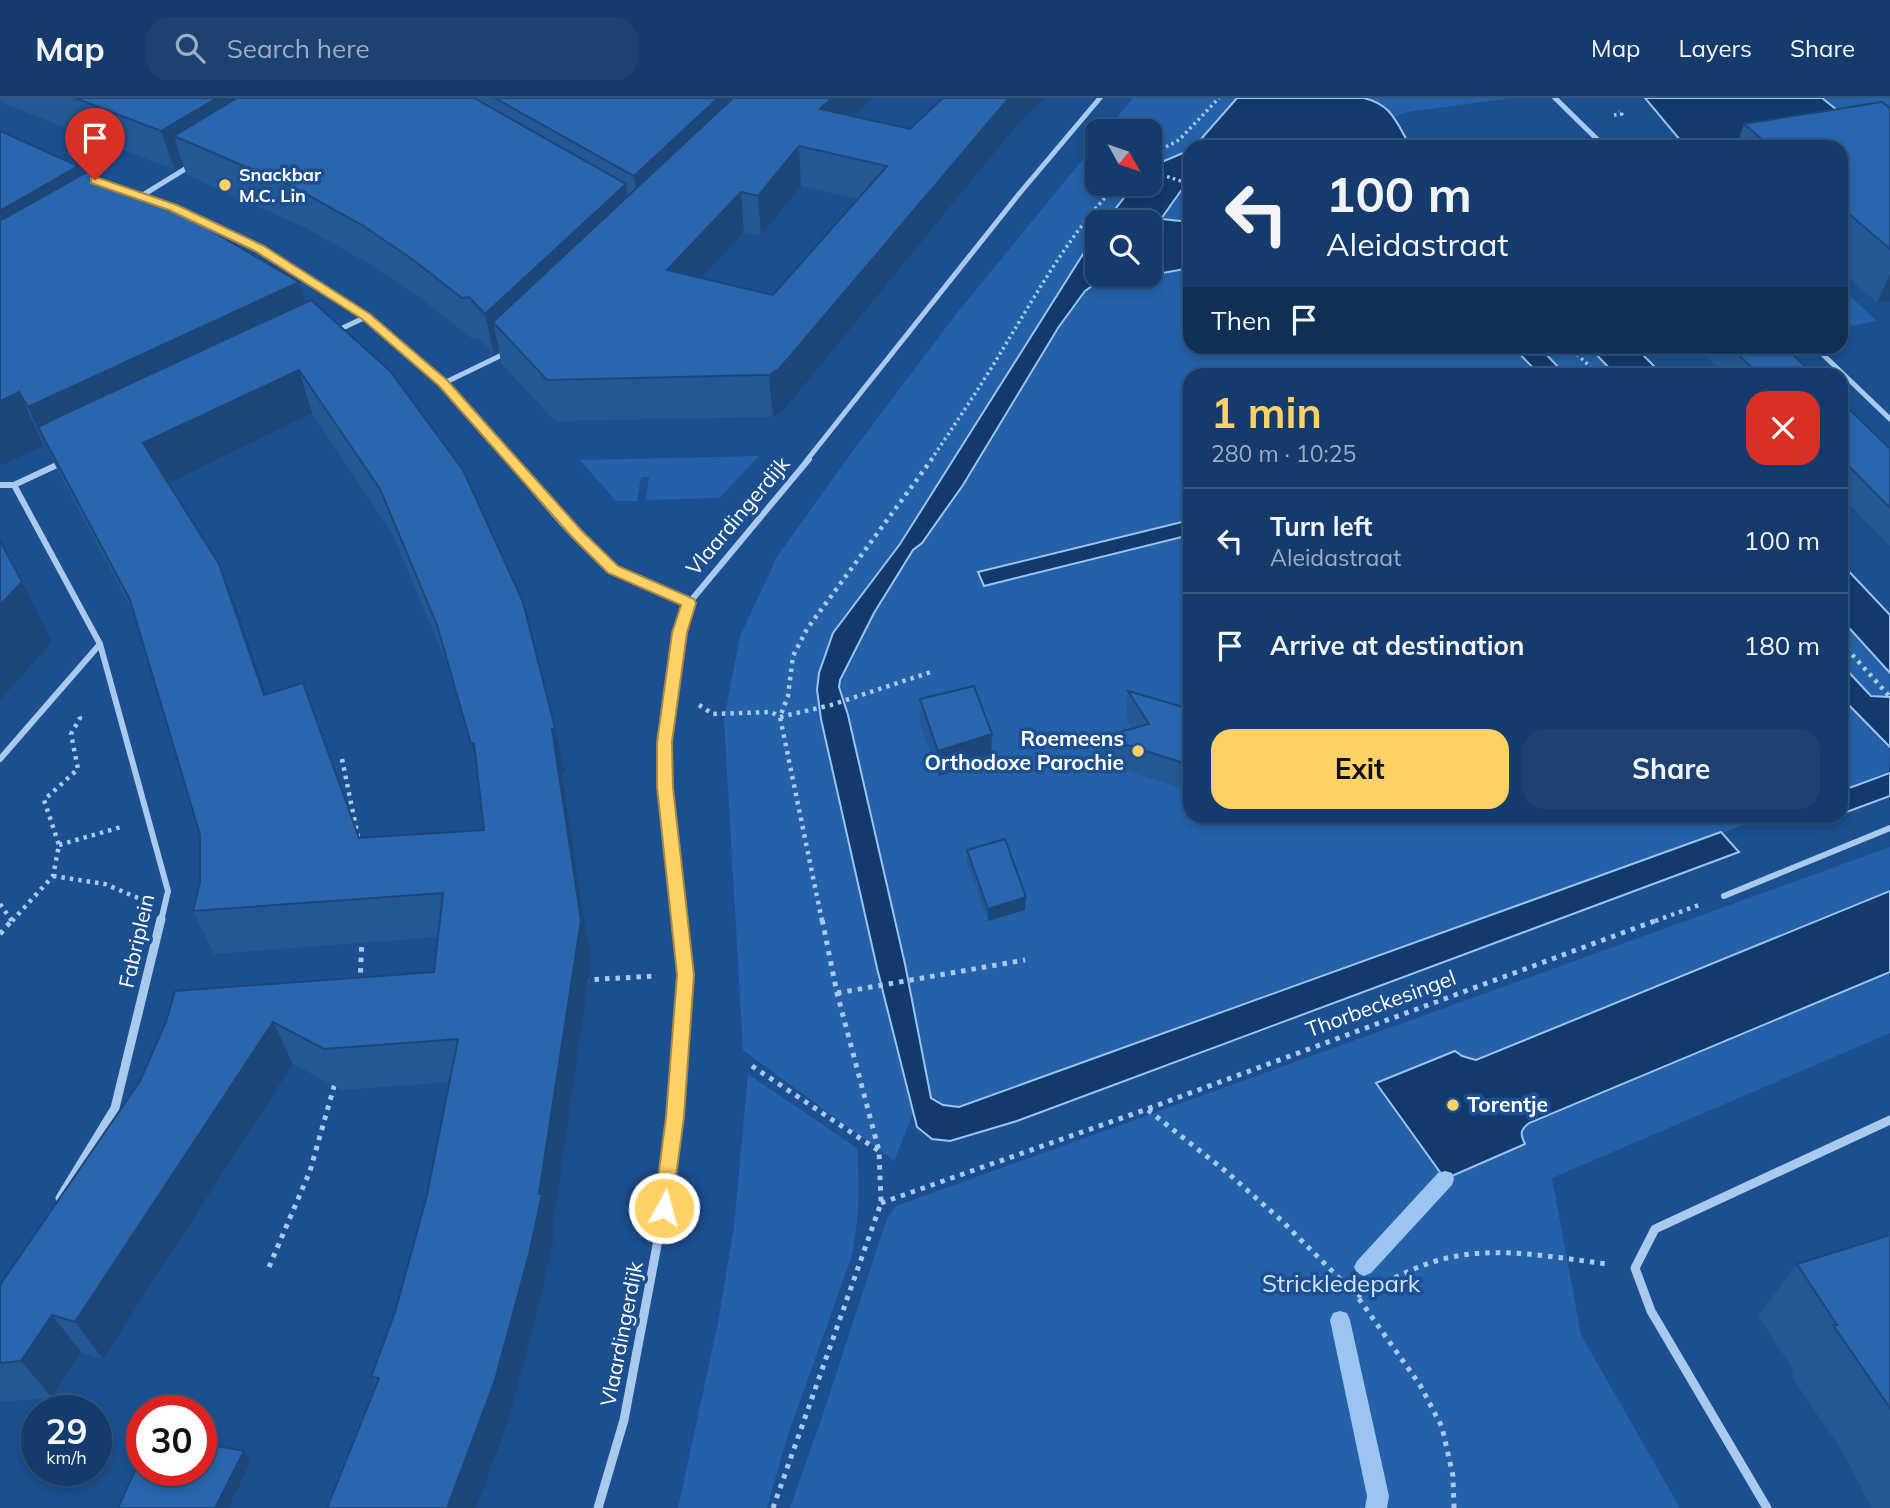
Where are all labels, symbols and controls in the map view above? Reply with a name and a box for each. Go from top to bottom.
search box [147,17,637,80]
text: Map [35,28,105,69]
icon: search [171,29,209,67]
text: Search here [227,32,370,65]
text: Map [1591,33,1640,63]
text: Layers [1678,33,1752,63]
text: Share [1790,33,1855,63]
pin [65,108,125,180]
icon: arrive [76,119,114,157]
north arrow [1085,119,1162,196]
map controls [1085,119,1162,287]
place label: Snackbar M.C. Lin [239,163,322,207]
text: 100 m [1326,163,1472,224]
icon: left [1211,168,1302,259]
marker: Snackbar M.C. Lin [217,177,233,193]
button: search [1085,210,1162,287]
text: Aleidastraat [1326,224,1509,264]
icon: arrive [1285,301,1323,339]
text: Then [1211,304,1271,337]
text: 1 min [1211,386,1322,439]
button: close [1746,391,1820,465]
text: 280 m · 10:25 [1211,439,1356,468]
street label: Vlaardingerdijk [680,450,795,580]
text: Turn left [1270,510,1372,543]
icon: left [1211,522,1249,560]
text: 100 m [1744,524,1820,557]
text: Aleidastraat [1270,543,1401,572]
icon: arrive [1211,627,1249,665]
text: Arrive at destination [1270,629,1525,662]
text: 180 m [1744,629,1820,662]
place label: Roemeens Orthodoxe Parochie [925,725,1124,775]
button: Exit [1211,729,1509,809]
button: Share [1523,729,1820,809]
marker: Roemeens Orthodoxe Parochie [1130,743,1146,759]
street label: Fabriplein [113,891,159,990]
street label: Thorbeckesingel [1302,964,1459,1042]
place label: Torentje [1467,1091,1548,1117]
marker: Torentje [1445,1097,1461,1113]
position arrow [627,1171,701,1245]
street label: Vlaardingerdijk [594,1259,648,1409]
park label: Strickledepark [1262,1268,1421,1298]
speed limit sign: 30 [126,1395,217,1486]
text: 29 [45,1409,88,1453]
text: km/h [46,1446,87,1469]

